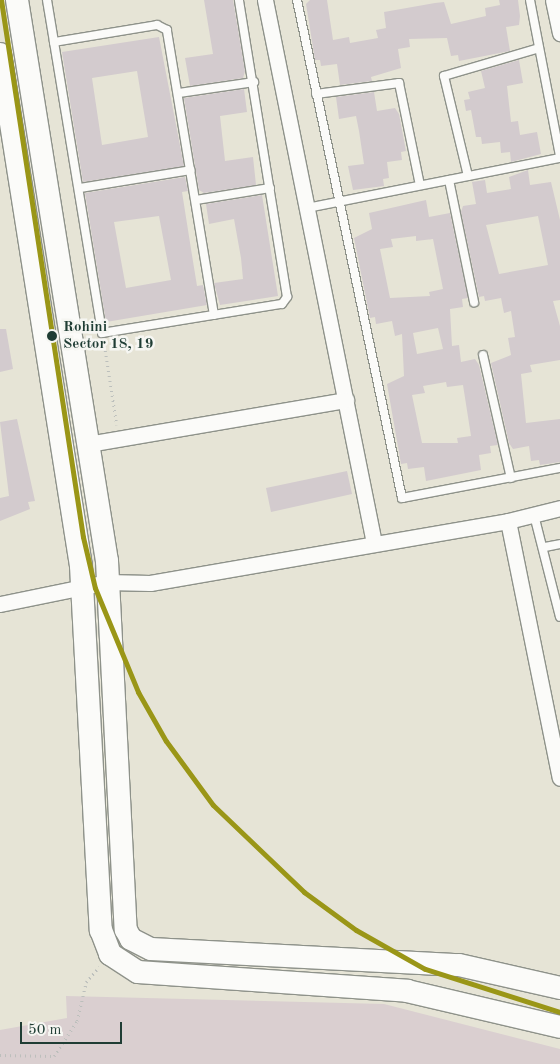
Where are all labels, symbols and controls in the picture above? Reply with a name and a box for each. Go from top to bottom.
place label: Rohini Sector 18, 19 [63,318,153,353]
marker: Rohini Sector 18, 19 [45,329,59,343]
scale bar [22,1012,125,1044]
text: 50 m [28,1023,62,1038]

